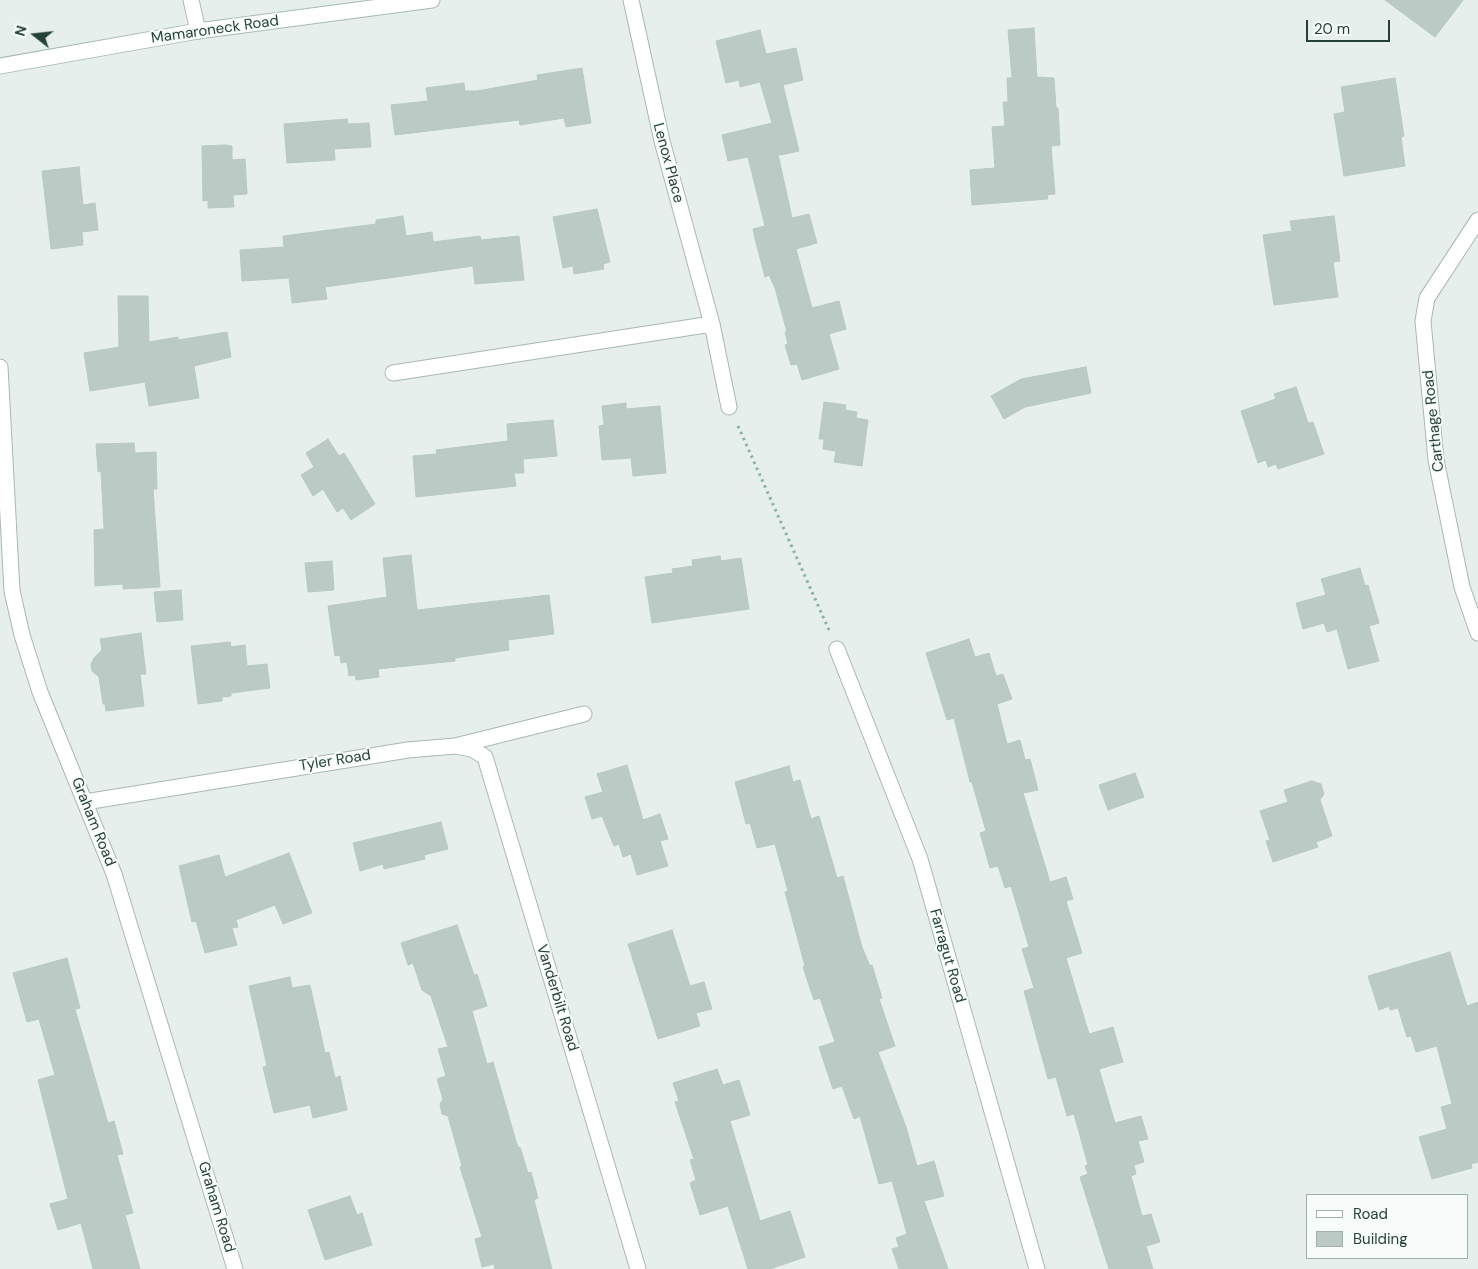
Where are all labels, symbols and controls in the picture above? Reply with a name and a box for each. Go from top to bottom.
north arrow [10,10,60,60]
scale bar [1308,10,1392,42]
street label: Mamaroneck Road [150,12,280,48]
text: 20 m [1314,19,1350,39]
text: N [11,23,31,38]
street label: Lenox Place [649,121,687,205]
street label: Carthage Road [1420,369,1448,473]
street label: Tyler Road [298,746,372,776]
street label: Graham Road [67,775,119,869]
street label: Farragut Road [925,907,969,1005]
street label: Vanderbilt Road [532,943,582,1053]
street label: Graham Road [194,1159,238,1255]
legend [1306,1194,1468,1259]
text: Road [1353,1204,1388,1224]
text: Building [1353,1229,1408,1249]

